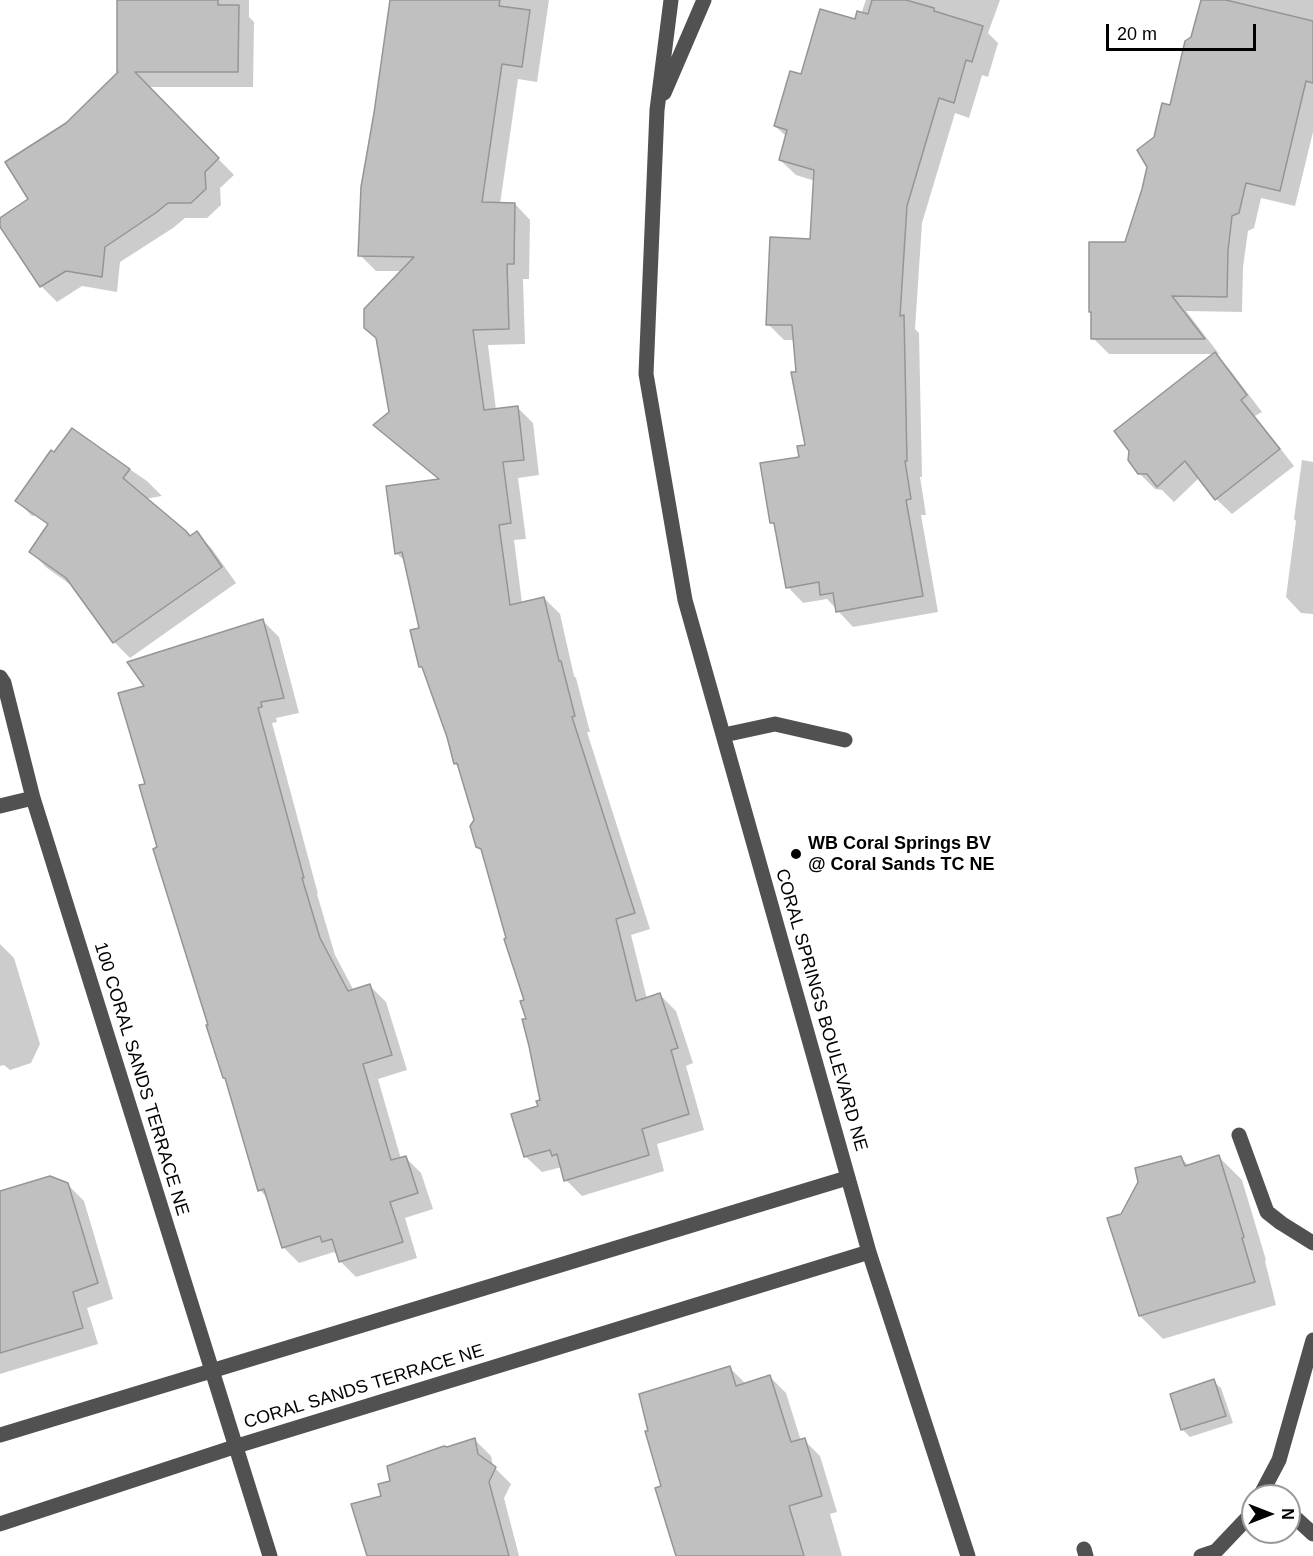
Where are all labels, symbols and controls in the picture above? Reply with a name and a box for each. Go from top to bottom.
scale bar [1109,12,1259,50]
text: 20 m [1117,24,1157,44]
place label: WB Coral Springs BV @ Coral Sands TC NE [808,833,995,876]
marker: WB Coral Springs BV @ Coral Sands TC NE [789,847,803,861]
street label: CORAL SPRINGS BOULEVARD NE [770,866,872,1154]
street label: 100 CORAL SANDS TERRACE NE [89,940,193,1218]
street label: CORAL SANDS TERRACE NE [241,1340,487,1434]
north arrow [1241,1484,1301,1544]
text: N [1279,1508,1296,1520]

